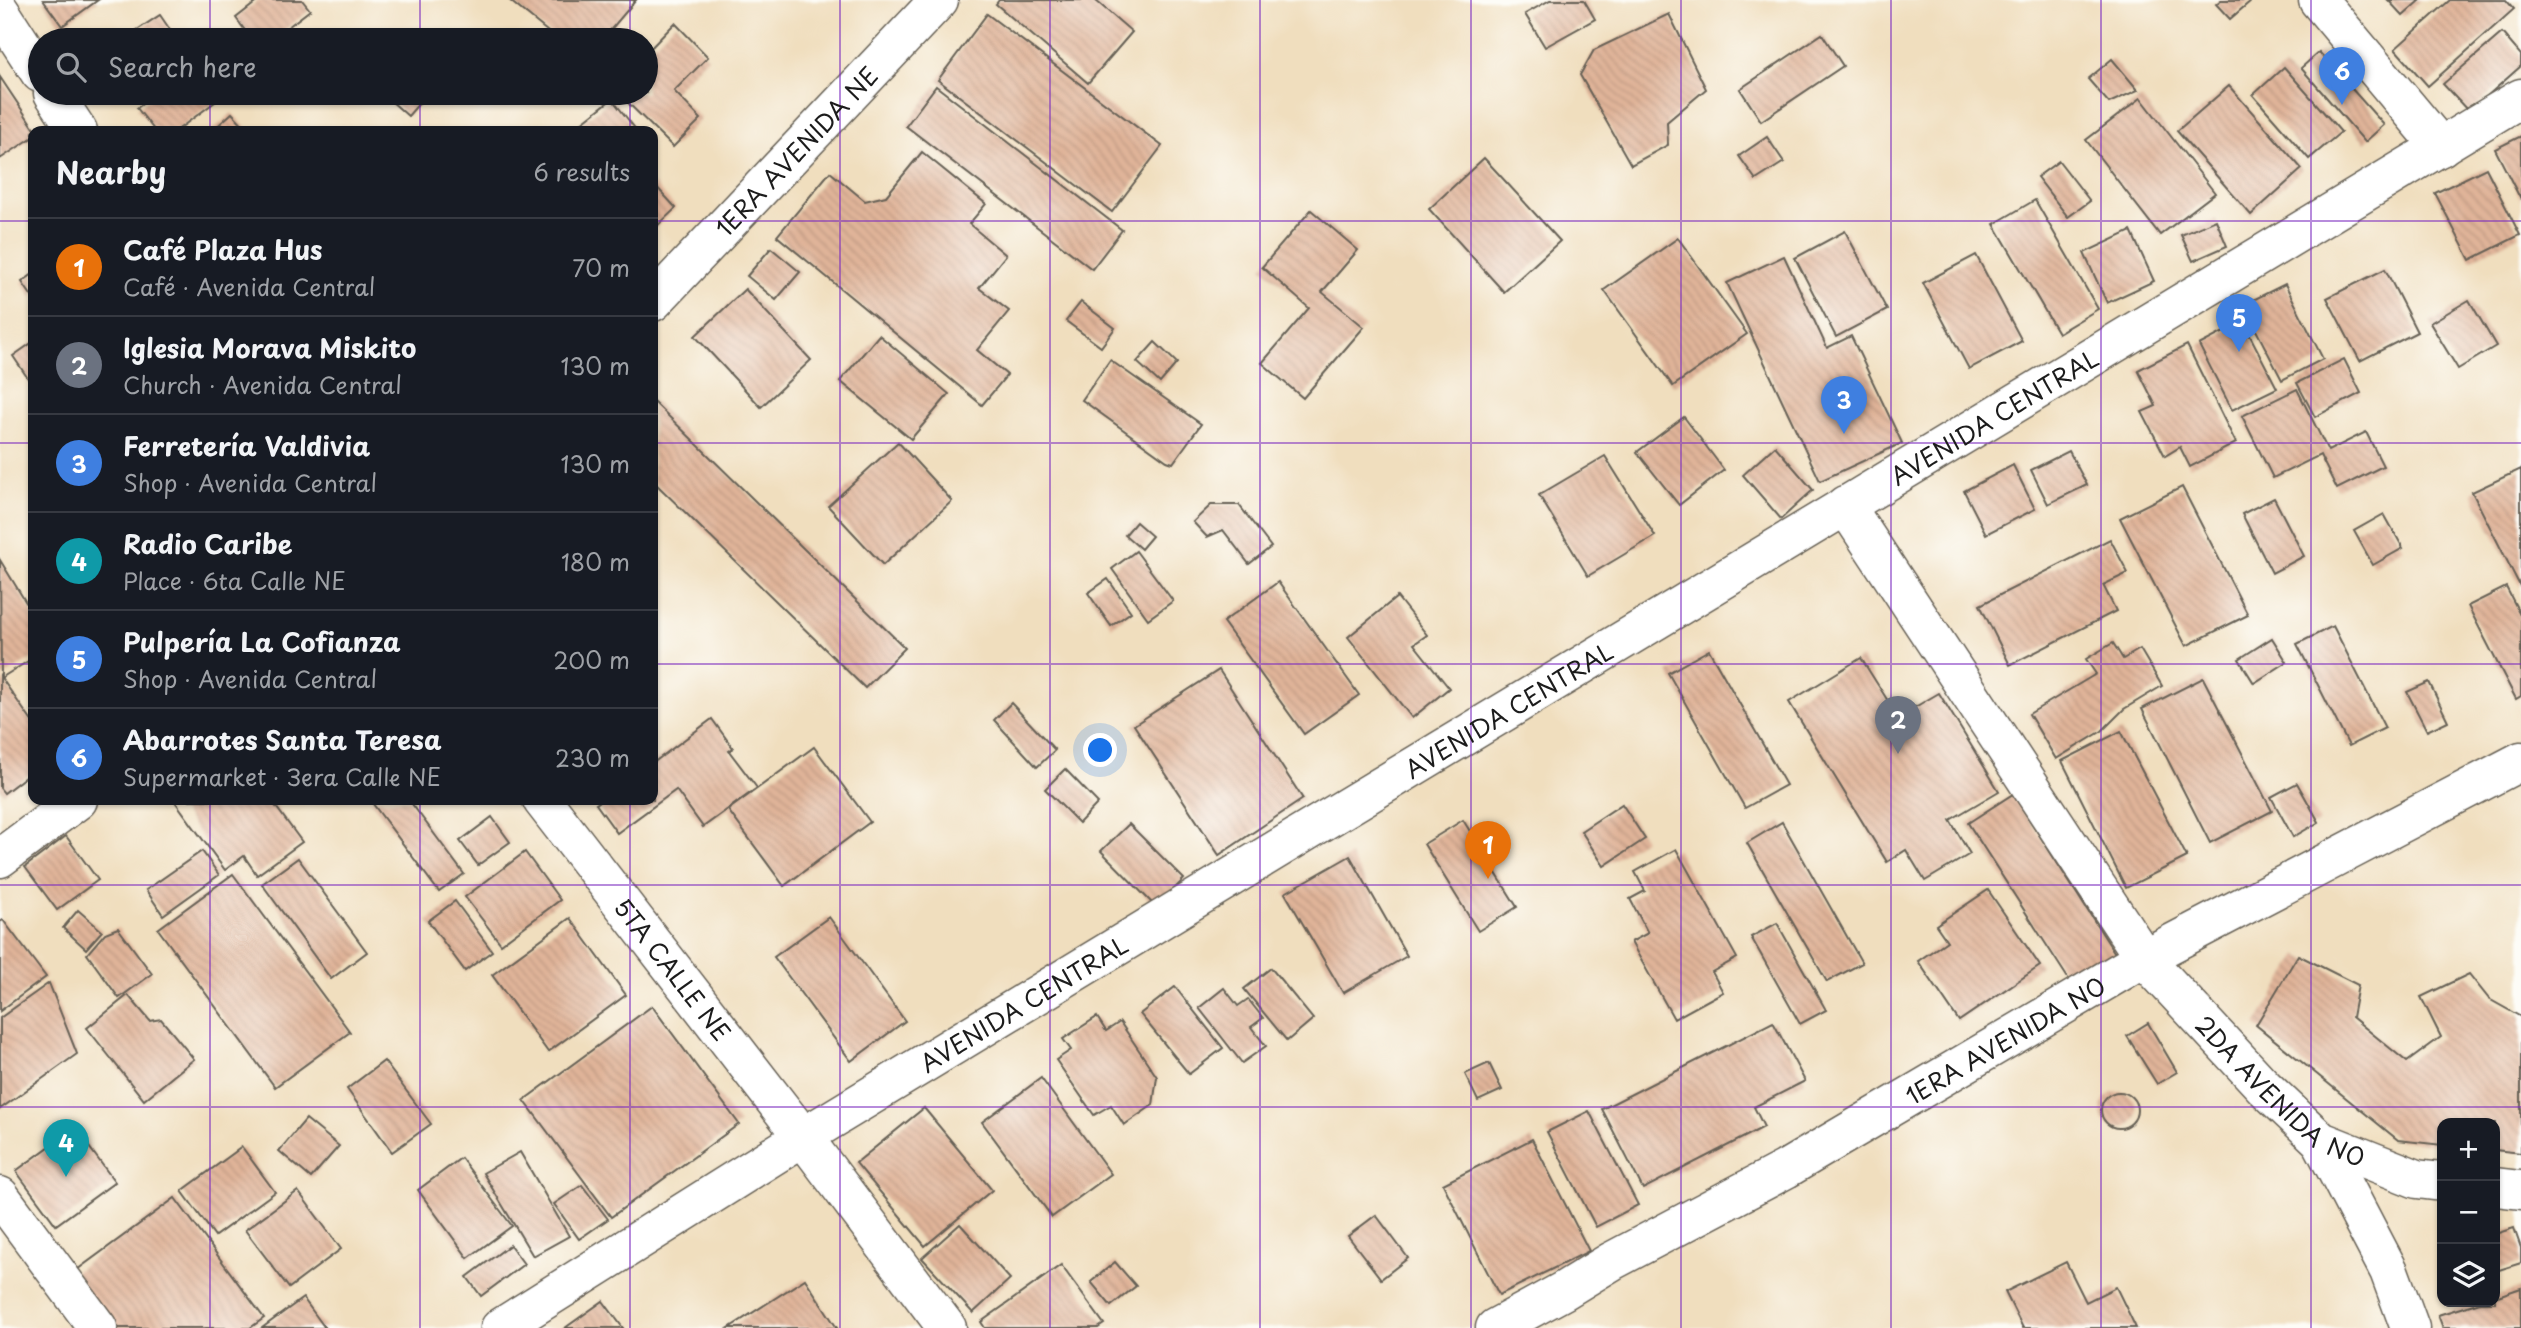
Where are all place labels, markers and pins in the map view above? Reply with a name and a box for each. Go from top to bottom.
pin: 6 [2319,47,2365,105]
pin: 5 [2216,294,2262,352]
pin: 3 [1821,376,1867,434]
pin: 2 [1875,696,1921,754]
pin: 1 [1465,821,1511,879]
pin: 4 [43,1119,89,1177]

